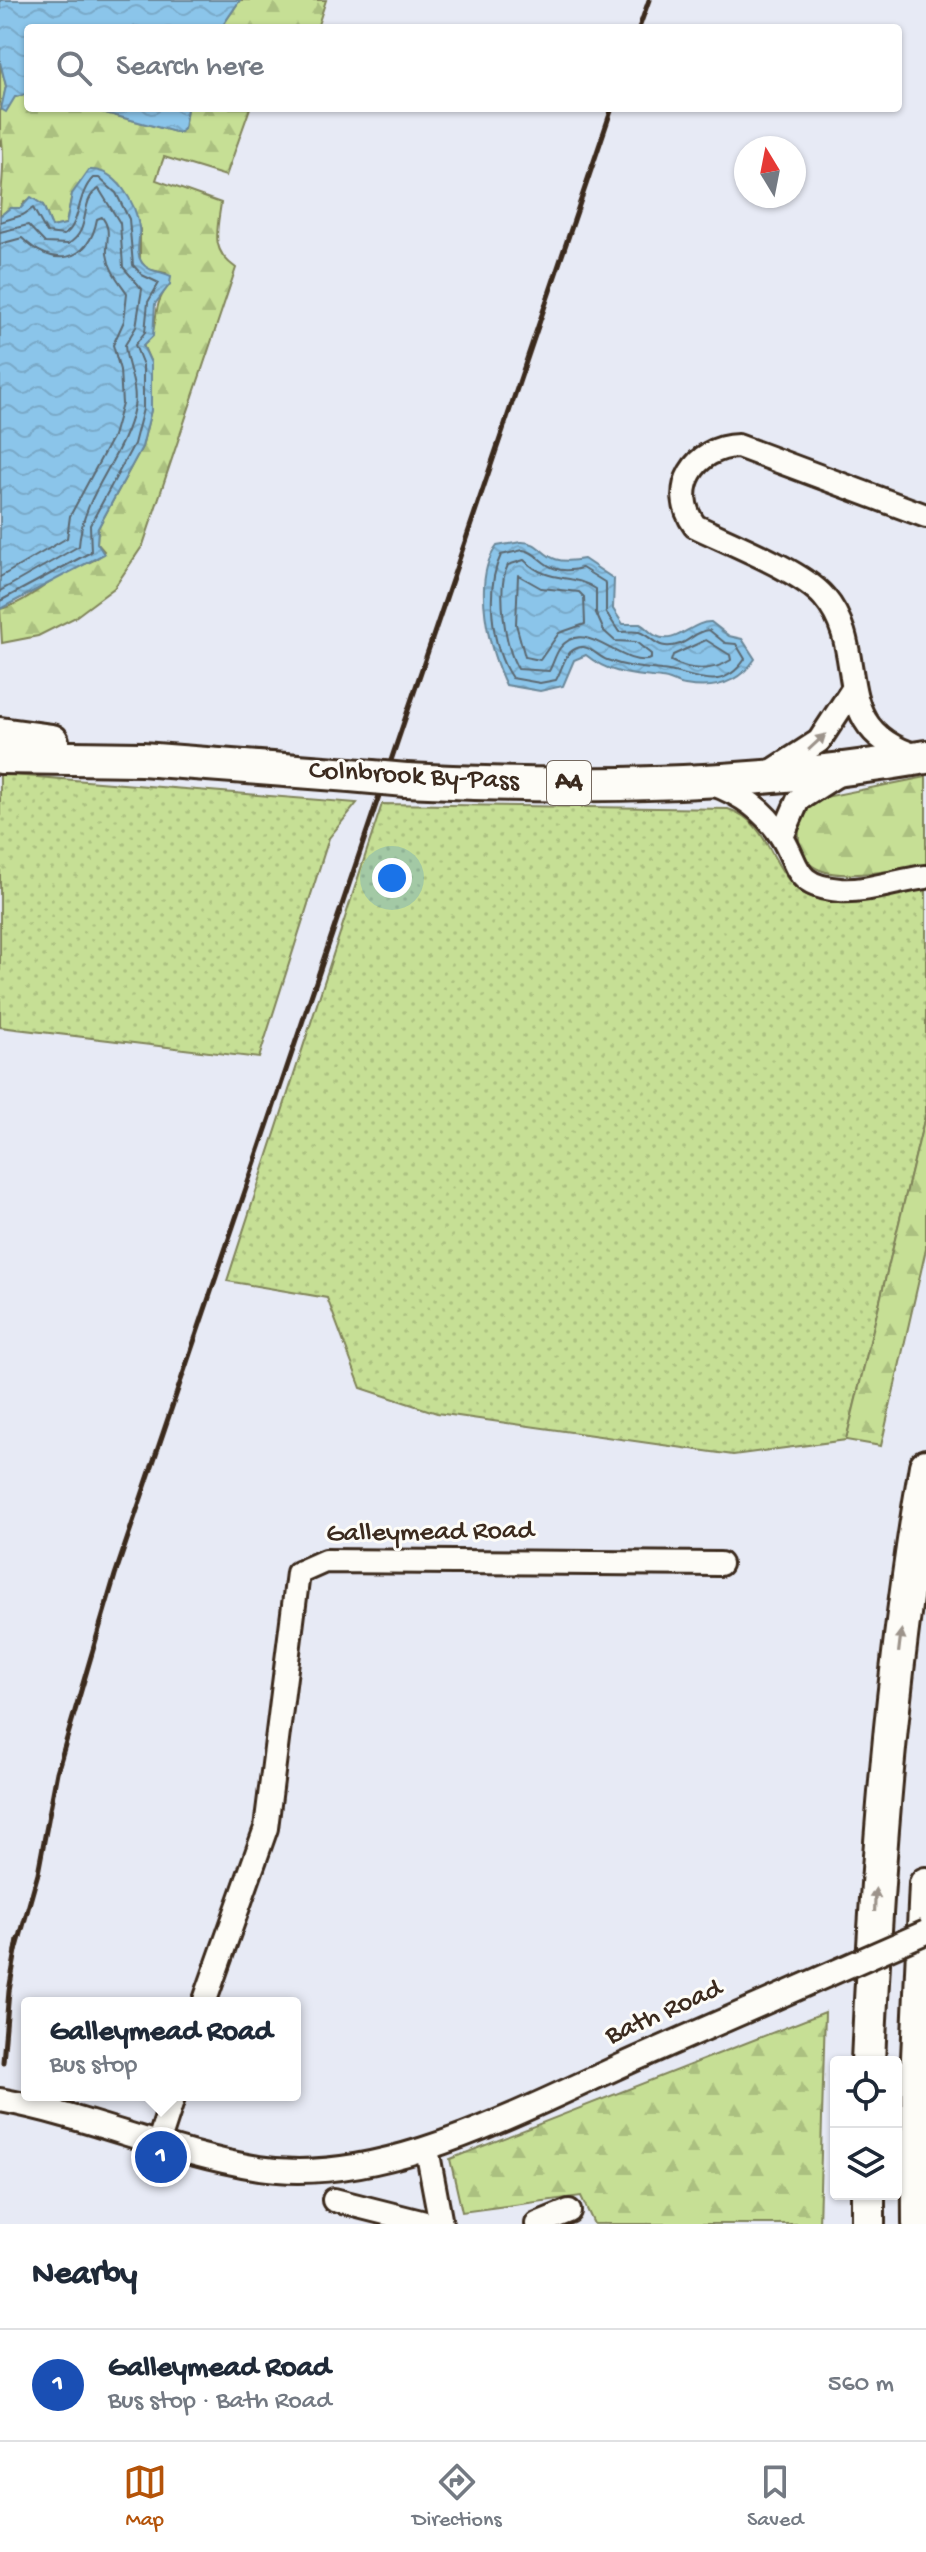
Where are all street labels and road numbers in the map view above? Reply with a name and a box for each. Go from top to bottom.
street label: Colnbrook By-Pass [308,755,521,799]
road number: A4 [547,761,591,805]
street label: Galleymead Road [326,1515,537,1551]
street label: Bath Road [600,1972,730,2054]

